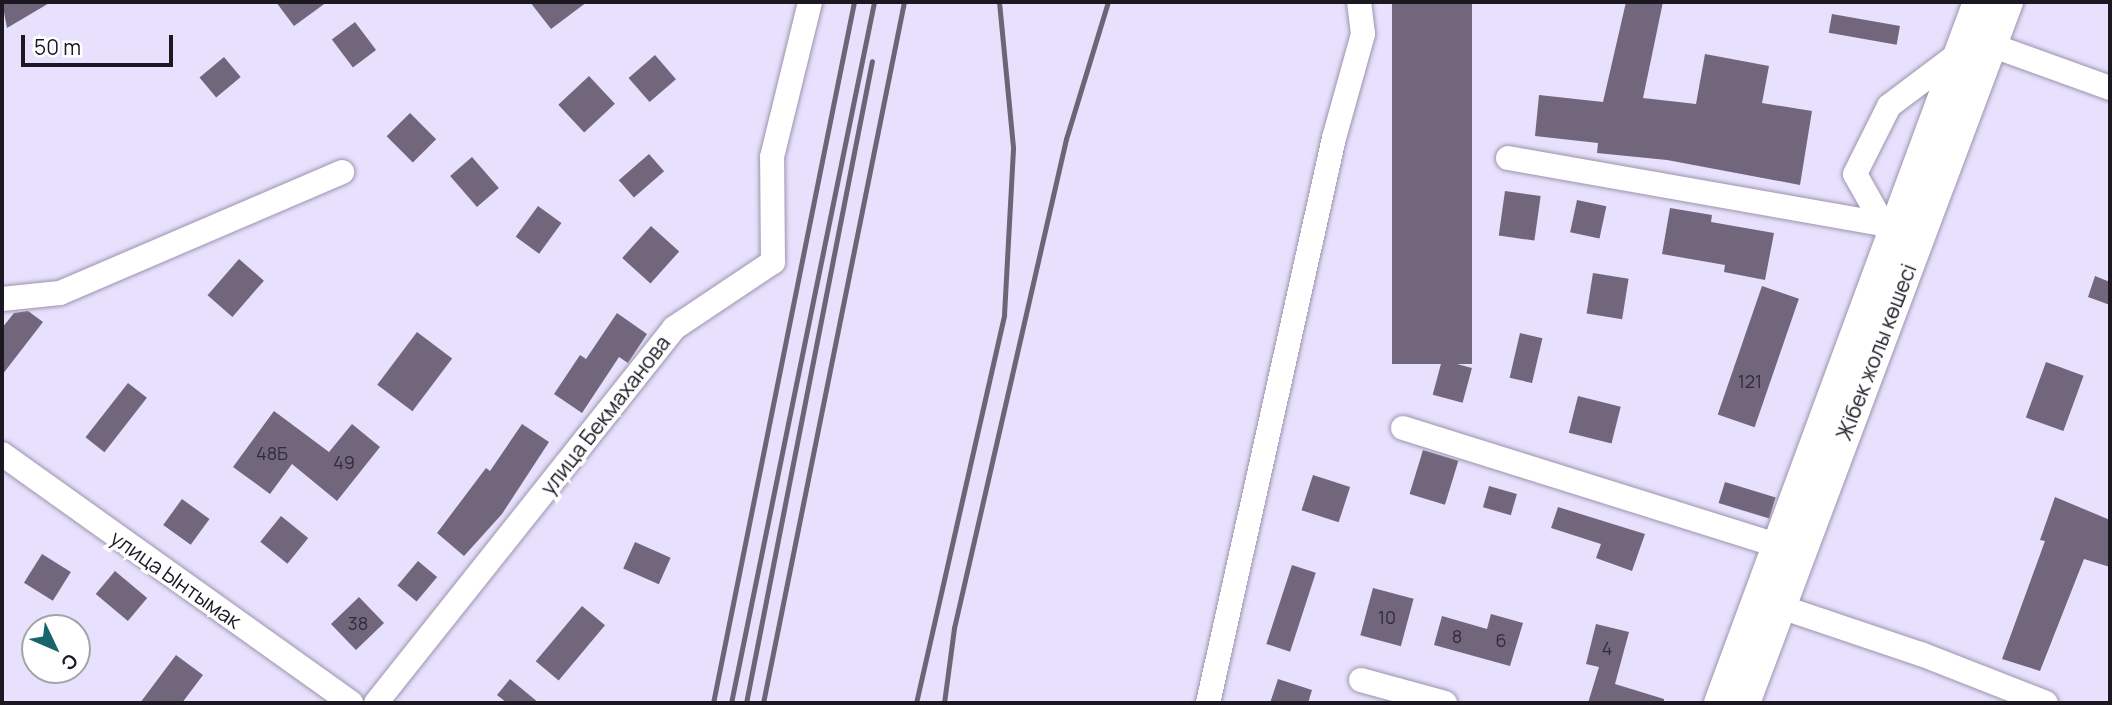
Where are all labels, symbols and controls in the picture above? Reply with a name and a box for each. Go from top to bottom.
scale bar [24,21,177,65]
text: 50 m [34,33,81,61]
street label: Жібек жолы көшесі [1831,260,1921,444]
street label: улица Бекмаханова [535,330,675,500]
house number: 121 [1738,370,1762,392]
house number: 48Б [256,442,288,464]
house number: 49 [333,451,355,473]
street label: улица Ынтымак [106,525,246,633]
house number: 10 [1378,606,1396,628]
house number: 38 [348,612,368,634]
north arrow [21,614,91,684]
house number: 8 [1452,625,1462,647]
house number: 6 [1495,629,1507,651]
house number: 4 [1602,637,1612,659]
text: С [55,648,84,676]

